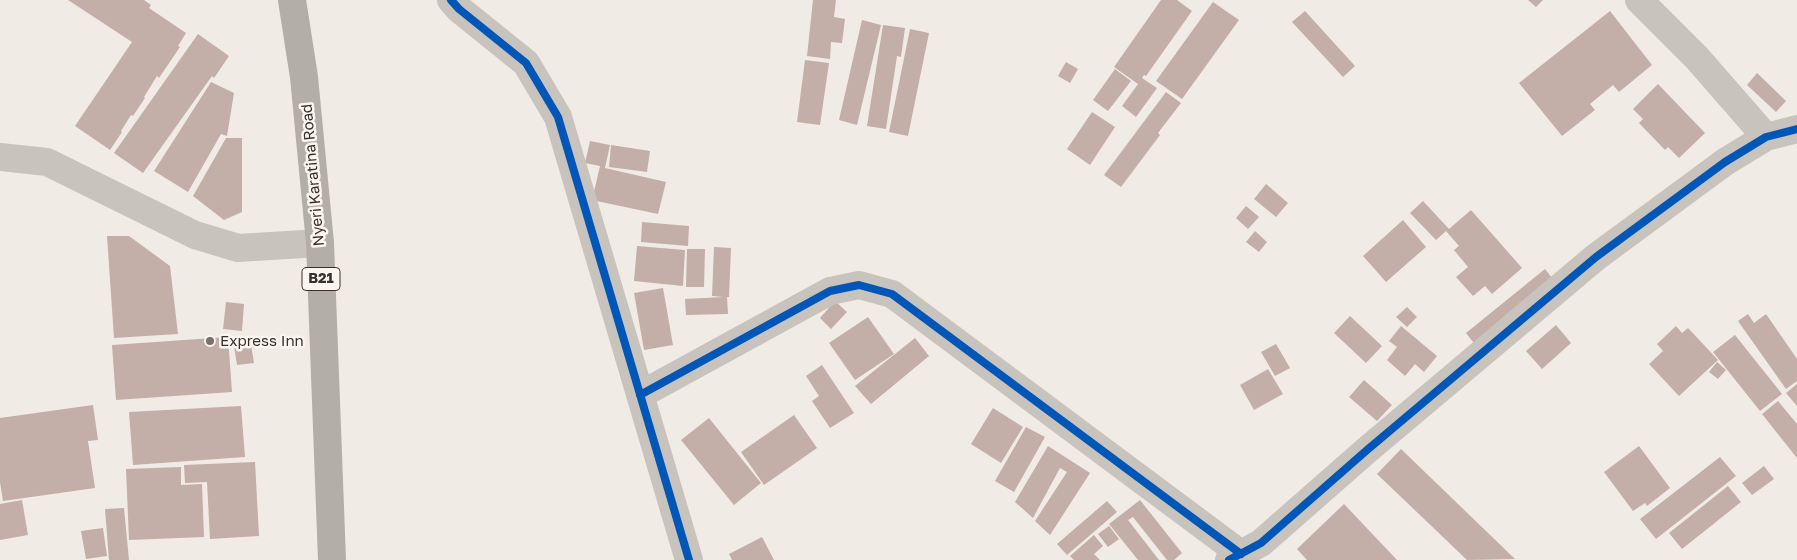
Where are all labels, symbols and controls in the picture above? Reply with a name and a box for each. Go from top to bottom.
street label: Nyeri Karatina Road [298,103,328,247]
road number: B21 [302,268,340,290]
place label: Express Inn [220,332,304,350]
marker: Express Inn [204,335,216,347]

